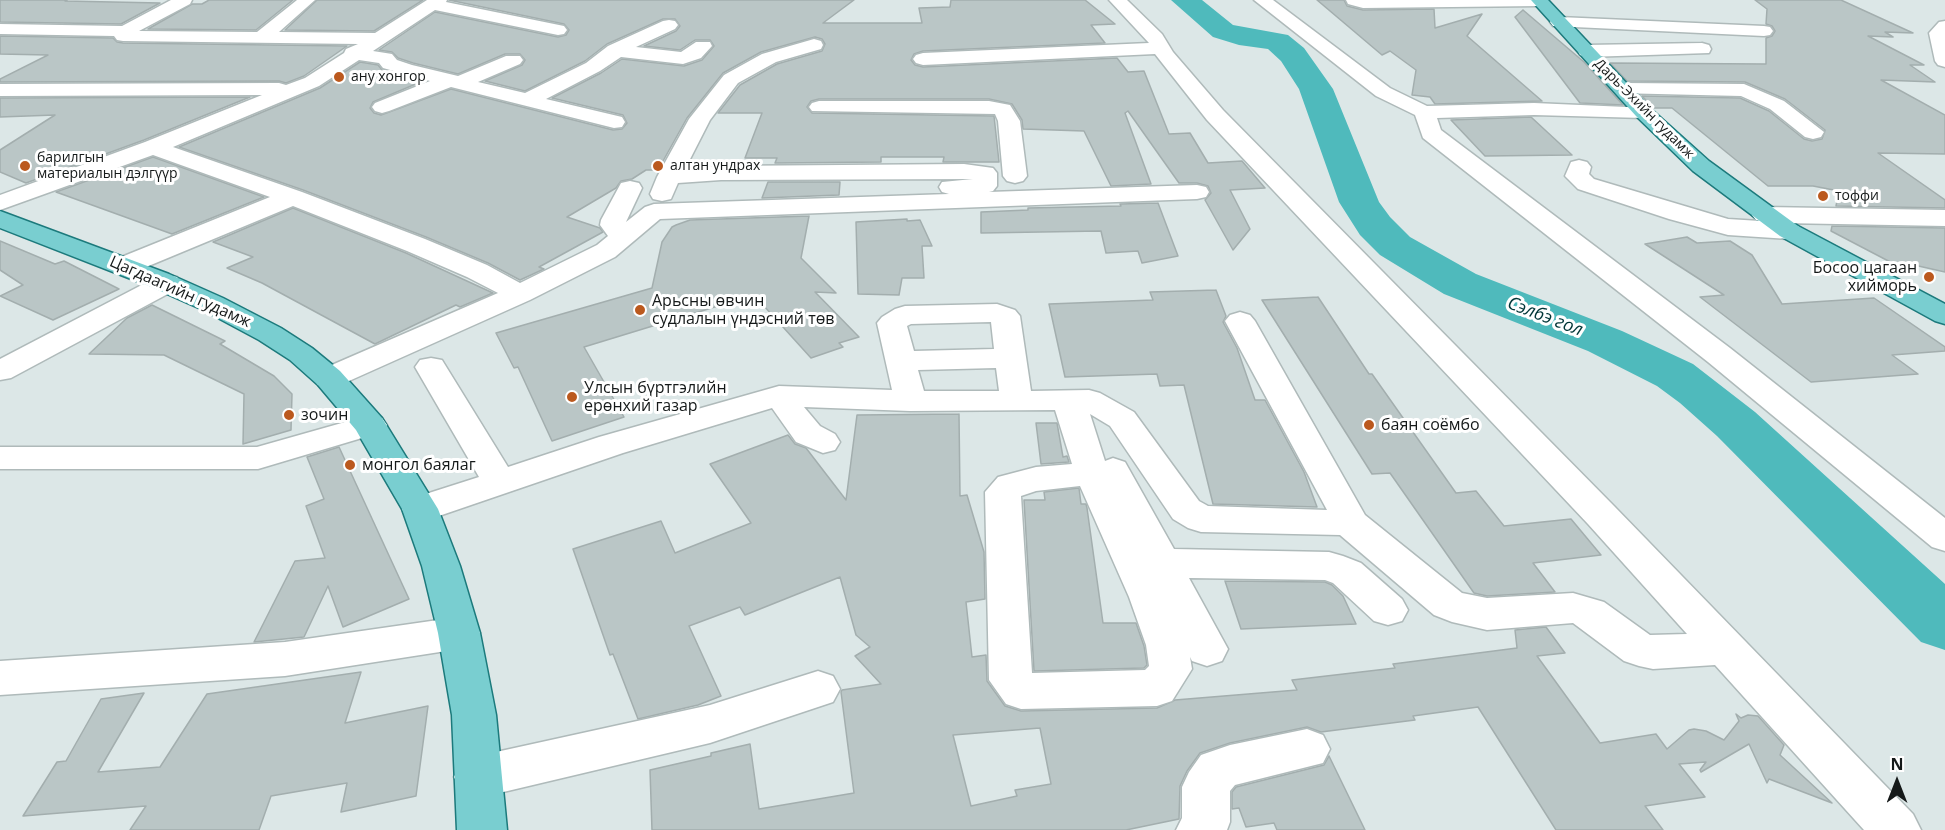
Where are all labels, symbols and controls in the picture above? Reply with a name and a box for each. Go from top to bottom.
street label: Дарь-Эхийн гудамж [1590,55,1698,163]
place label: ану хонгор [351,69,426,85]
marker: ану хонгор [332,70,346,84]
place label: барилгын материалын дэлгүүр [37,150,178,182]
place label: алтан ундрах [670,158,760,174]
marker: барилгын материалын дэлгүүр [18,159,32,173]
marker: алтан ундрах [651,159,665,173]
place label: тоффи [1835,188,1879,204]
marker: тоффи [1816,189,1830,203]
street label: Цагдаагийн гудамж [106,252,254,332]
place label: Босоо цагаан хийморь [1813,258,1917,296]
marker: Босоо цагаан хийморь [1922,270,1936,284]
place label: Арьсны өвчин судлалын үндэсний төв [652,291,834,329]
water label: Сэлбэ гол [1504,293,1586,341]
marker: Арьсны өвчин судлалын үндэсний төв [633,303,647,317]
place label: Улсын бүртгэлийн ерөнхий газар [584,378,727,416]
marker: Улсын бүртгэлийн ерөнхий газар [565,390,579,404]
place label: зочин [301,405,348,425]
marker: зочин [282,408,296,422]
place label: баян соёмбо [1381,415,1480,435]
marker: баян соёмбо [1362,418,1376,432]
place label: монгол баялаг [362,455,476,475]
marker: монгол баялаг [343,458,357,472]
north arrow [1867,752,1927,812]
text: N [1890,753,1904,775]

